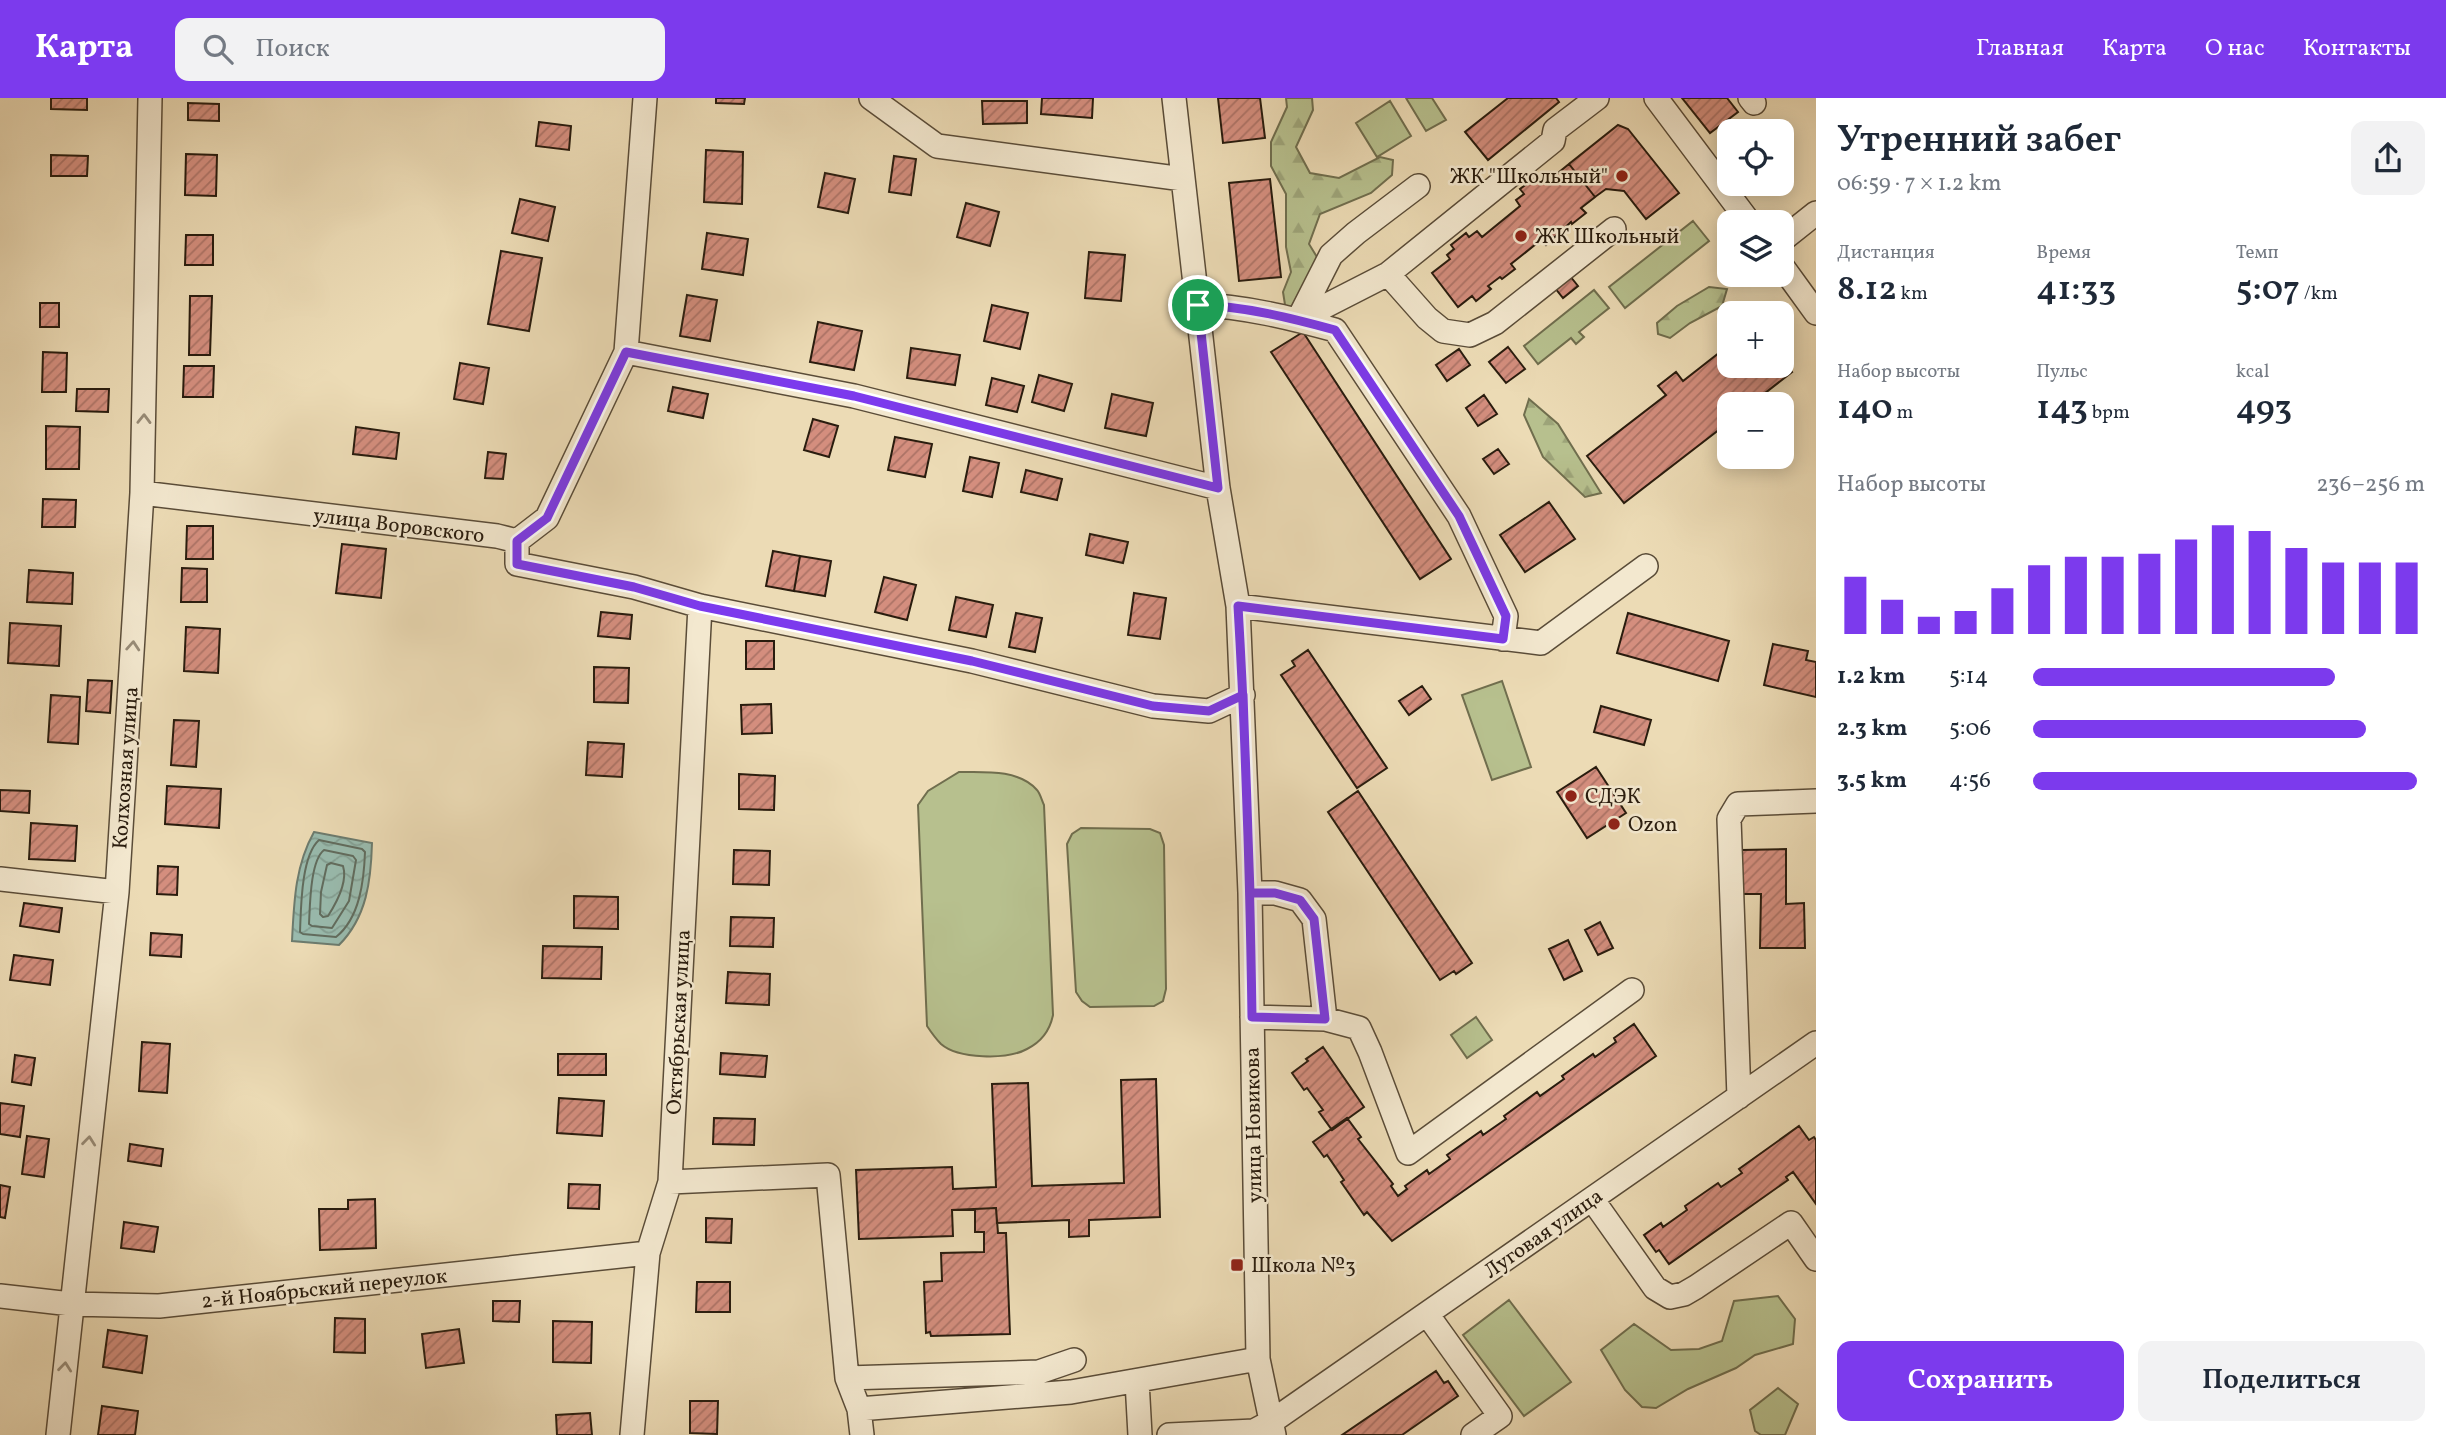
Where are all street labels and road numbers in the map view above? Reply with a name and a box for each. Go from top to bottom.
street label: улица Воровского [312,502,486,551]
street label: Колхозная улица [106,686,147,850]
street label: Октябрьская улица [660,929,699,1115]
street label: улица Новикова [1239,1047,1270,1203]
street label: Луговая улица [1479,1182,1609,1286]
street label: 2-й Ноябрьский переулок [200,1262,449,1317]

